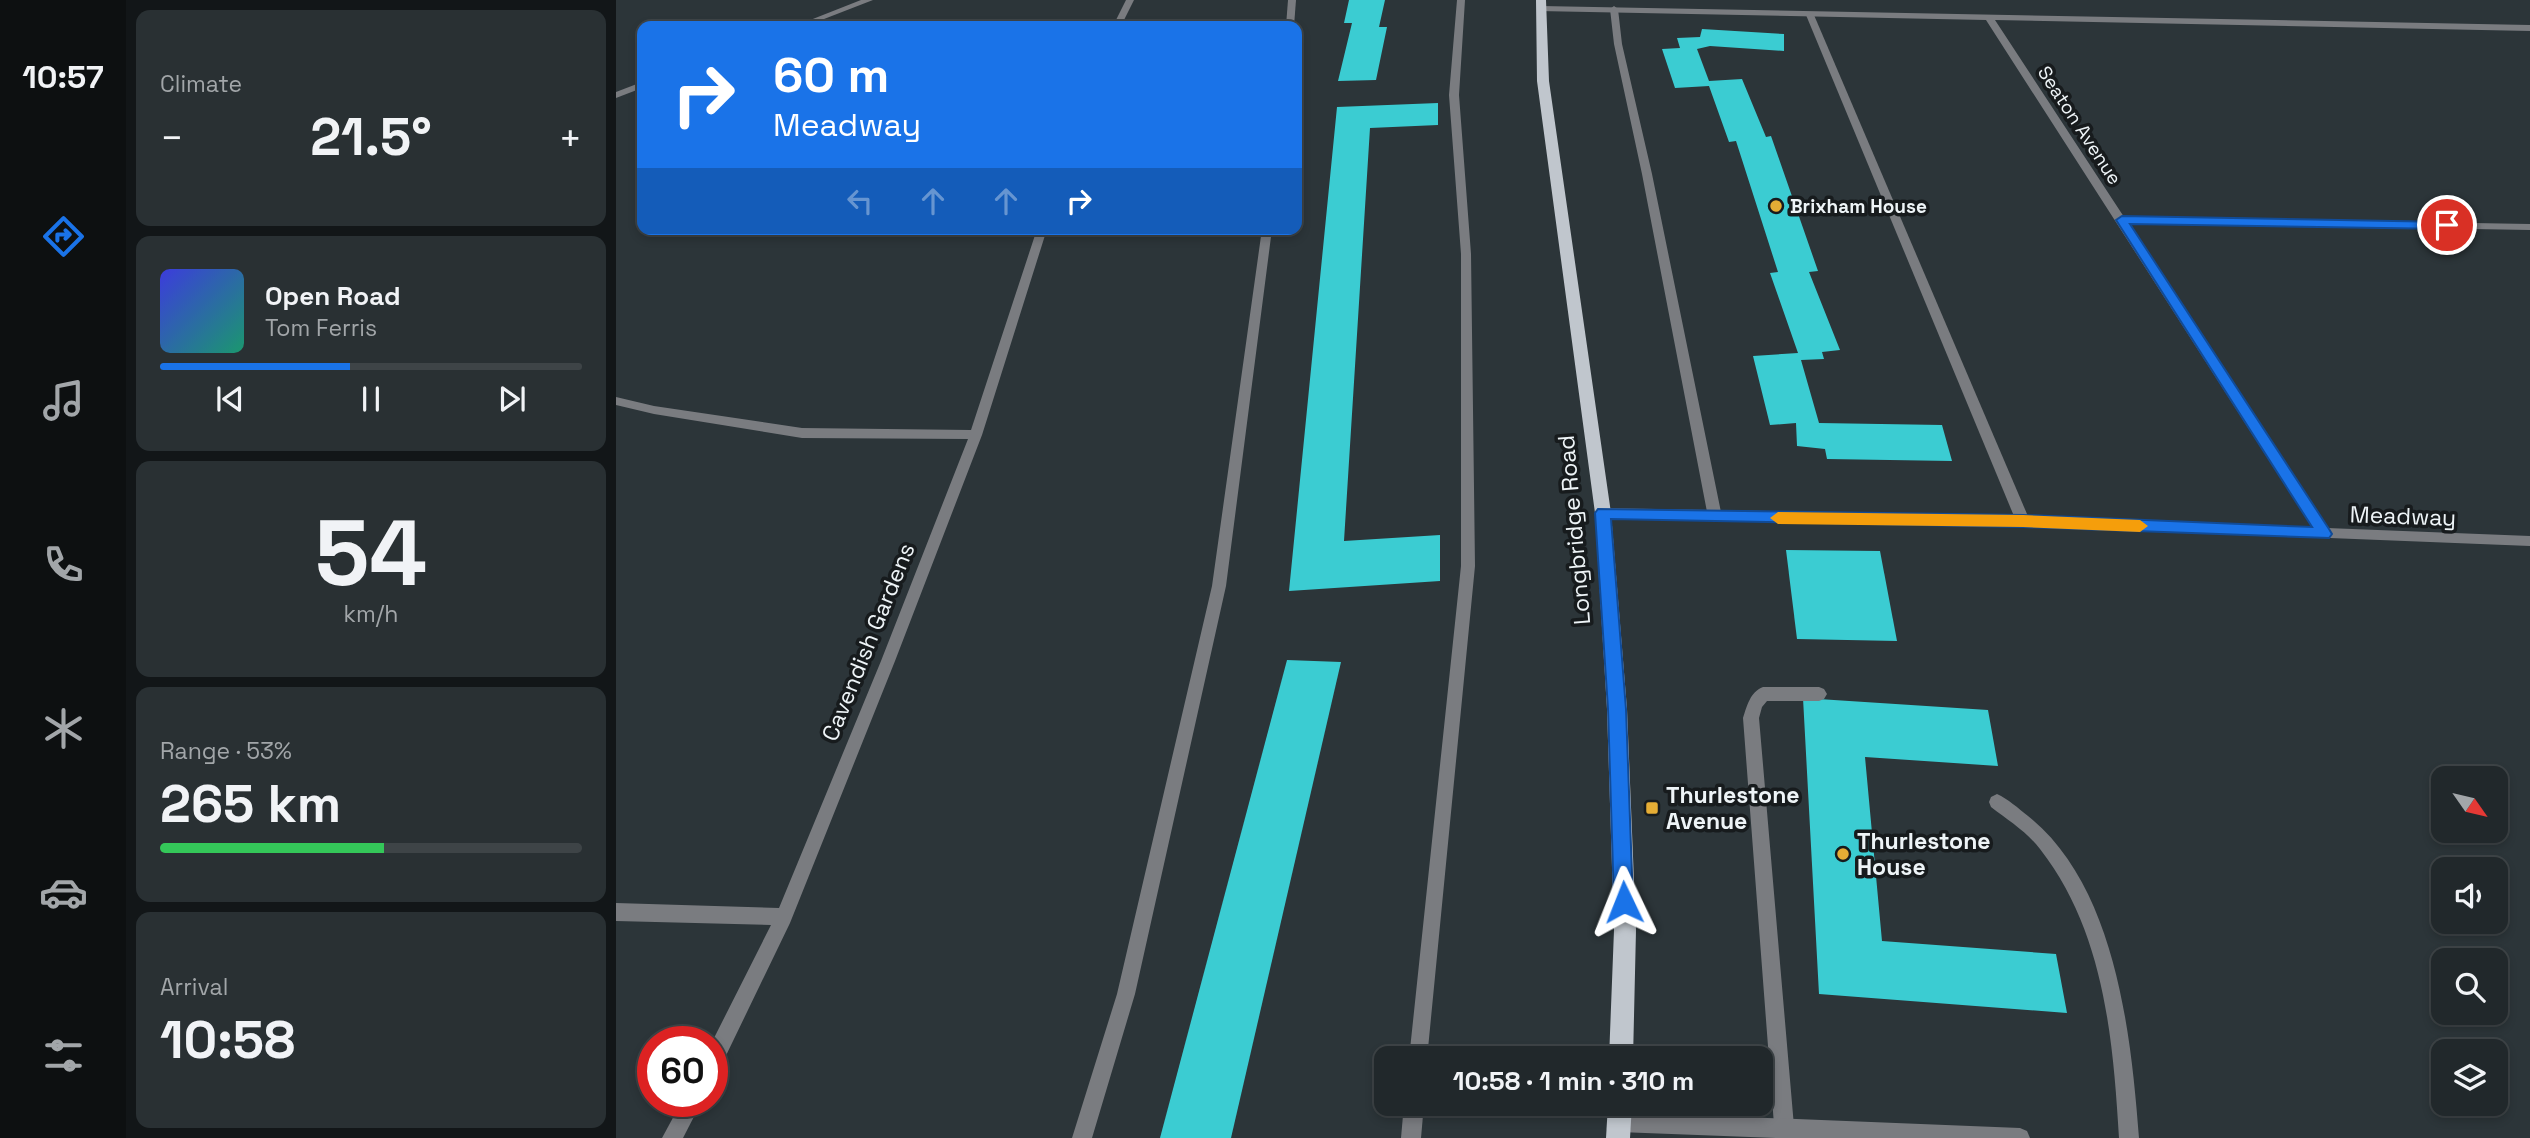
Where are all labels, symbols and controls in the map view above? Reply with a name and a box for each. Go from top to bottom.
text: 60 m [773,44,889,106]
icon: right [658,49,749,140]
text: 10:57 [22,57,104,97]
street label: Seaton Avenue [2032,61,2127,189]
text: Climate [160,69,242,99]
text: 21.5° [310,104,432,170]
text: Meadway [773,105,921,145]
text: − [160,114,184,162]
text: + [558,114,582,162]
icon: left [841,182,879,220]
icon: ahead [914,182,952,220]
icon: ahead [987,182,1025,220]
icon: right [1060,182,1098,220]
place label: Brixham House [1790,194,1927,219]
pin [2417,195,2477,255]
marker: Brixham House [1768,198,1784,214]
icon: arrive [2428,206,2466,244]
icon: directions [39,212,88,261]
text: Open Road [265,279,401,313]
text: Tom Ferris [265,313,377,343]
icon: music [39,376,88,425]
icon: previous [211,380,249,418]
icon: pause [352,380,390,418]
icon: next [493,380,531,418]
street label: Longbridge Road [1551,434,1597,626]
text: 54 [315,495,427,612]
street label: Meadway [2349,499,2457,533]
street label: Cavendish Gardens [815,539,921,745]
icon: phone [39,540,88,589]
text: km/h [344,599,398,629]
icon: climate [39,704,88,753]
text: Range · 53% [160,736,292,766]
north arrow [2431,766,2508,844]
map controls [2431,766,2508,1116]
text: 265 km [160,771,341,837]
place label: Thurlestone Avenue [1666,780,1800,836]
marker: Thurlestone Avenue [1644,800,1660,816]
place label: Thurlestone House [1857,826,1991,882]
marker: Thurlestone House [1835,846,1851,862]
button: sound [2431,857,2508,934]
position arrow [1587,865,1661,939]
icon: car [39,868,88,917]
button: search [2431,948,2508,1025]
text: Arrival [160,972,228,1002]
text: 10:58 [160,1007,295,1073]
speed limit sign: 60 [637,1026,728,1117]
icon: filters [39,1031,88,1080]
button: layers [2431,1039,2508,1116]
text: 10:58 · 1 min · 310 m [1453,1064,1694,1098]

